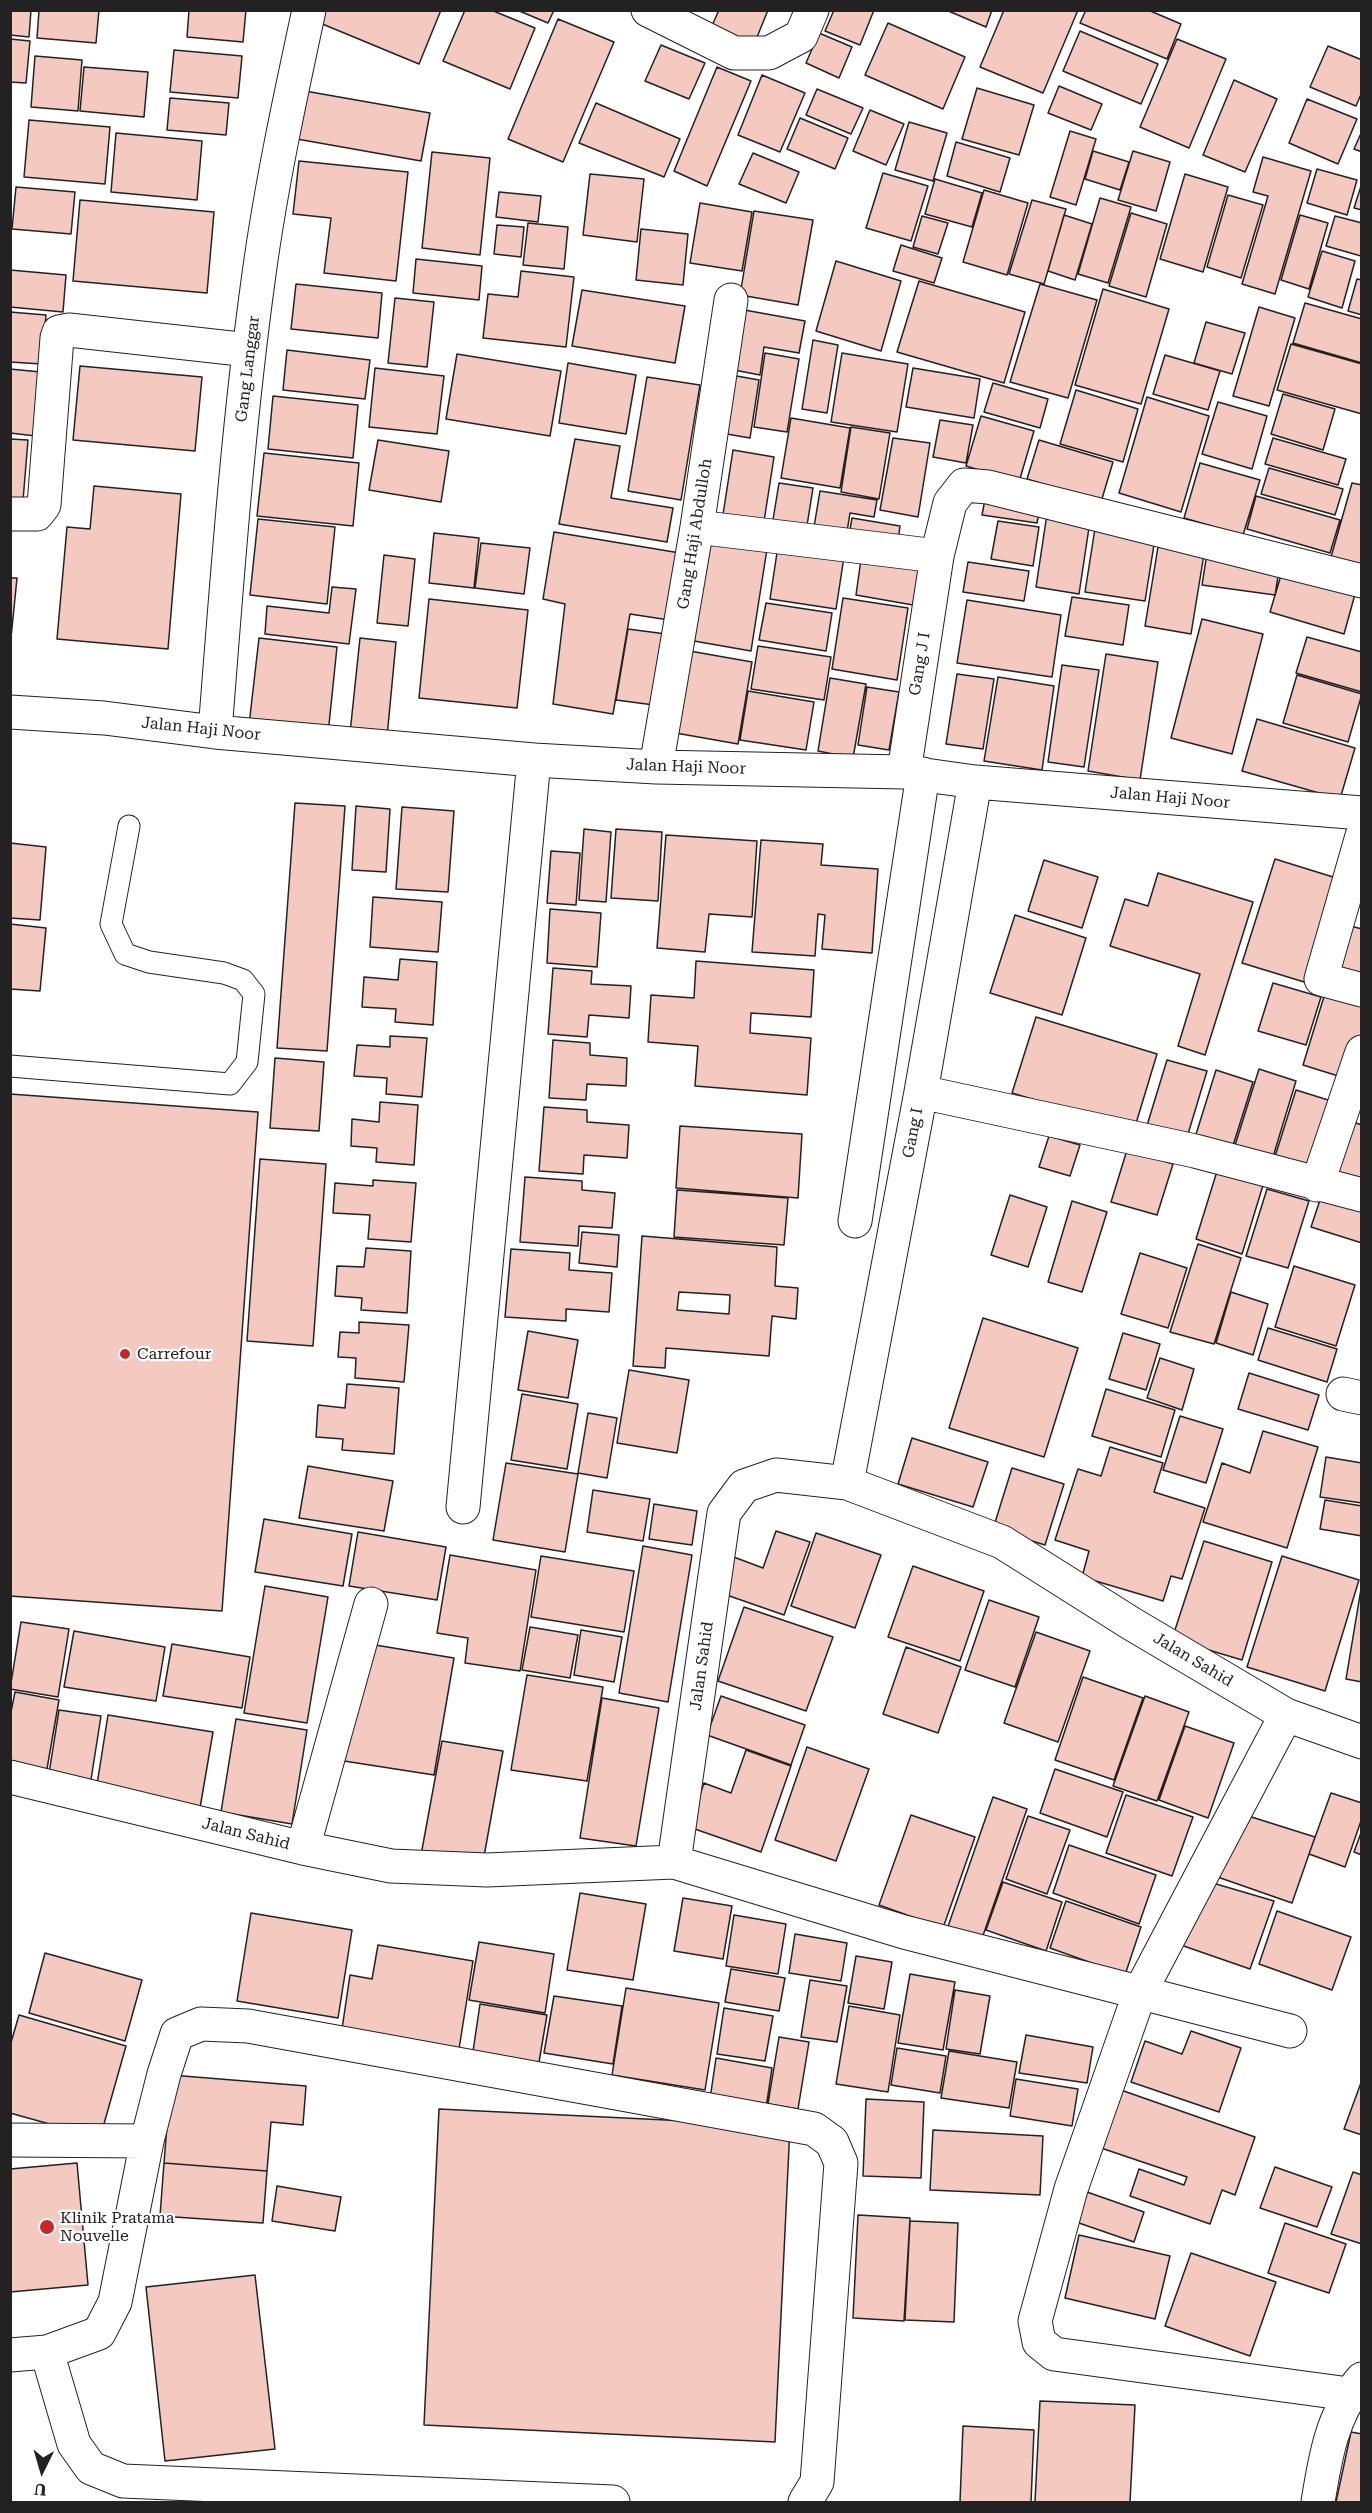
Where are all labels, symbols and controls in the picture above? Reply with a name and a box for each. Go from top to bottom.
street label: Gang Langgar [232,315,264,423]
street label: Gang Haji Abdulloh [674,457,716,611]
street label: Gang J I [906,631,934,697]
street label: Jalan Haji Noor [140,713,262,745]
street label: Jalan Haji Noor [626,755,746,779]
street label: Jalan Haji Noor [1109,783,1231,813]
street label: Gang I [899,1106,927,1160]
place label: Carrefour [137,1344,211,1364]
marker: Carrefour [118,1347,132,1361]
street label: Jalan Sahid [686,1620,718,1712]
street label: Jalan Sahid [1150,1629,1236,1691]
street label: Jalan Sahid [200,1814,292,1854]
place label: Klinik Pratama Nouvelle [60,2208,174,2246]
marker: Klinik Pratama Nouvelle [38,2218,56,2236]
north arrow [12,2441,72,2501]
text: U [33,2479,47,2499]

